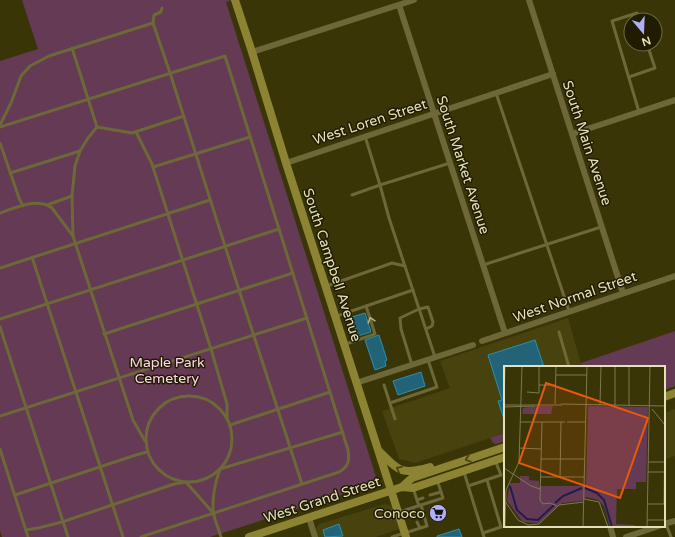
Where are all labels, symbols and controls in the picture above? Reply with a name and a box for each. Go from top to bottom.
north arrow [623,12,663,52]
text: N [640,33,652,49]
street label: South Main Avenue [559,78,615,208]
street label: South Market Avenue [433,94,493,236]
street label: West Loren Street [311,95,430,148]
street label: South Campbell Avenue [299,186,365,344]
street label: West Normal Street [511,268,640,326]
one-way arrow [367,316,376,323]
park label: Maple Park Cemetery [129,354,205,387]
inset map [504,366,665,527]
one-way arrow [465,454,472,463]
one-way arrow [396,466,404,474]
street label: West Grand Street [261,473,383,527]
supermarket icon: Conoco [428,503,448,523]
place label: Conoco [374,505,425,522]

